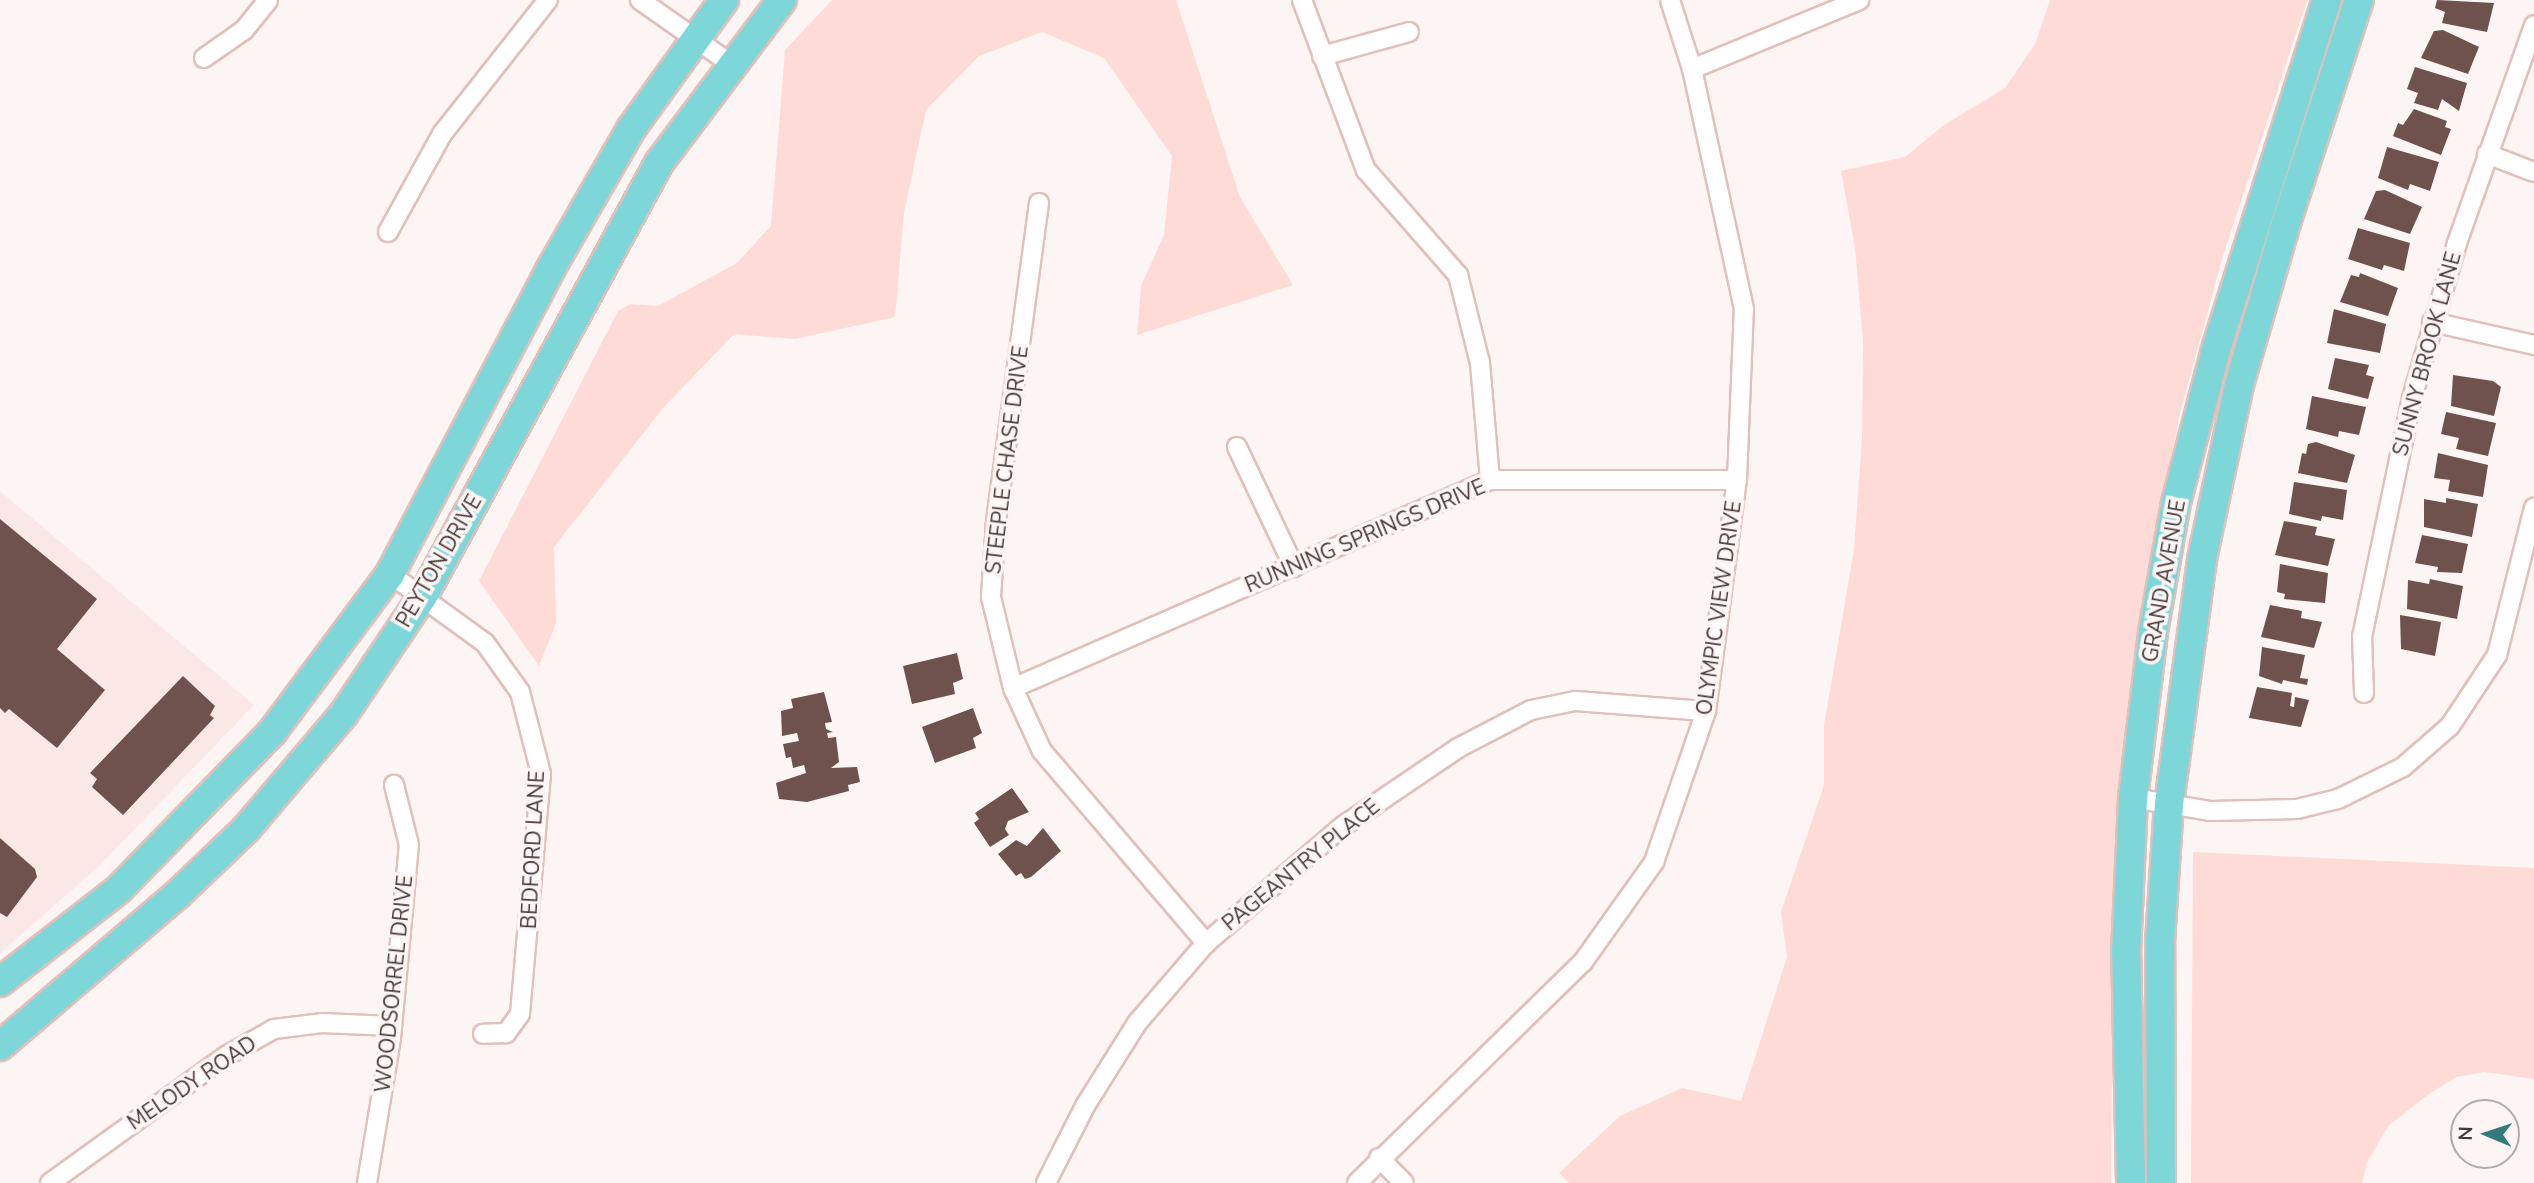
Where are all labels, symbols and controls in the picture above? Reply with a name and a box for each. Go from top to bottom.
street label: SUNNY BROOK LANE [2388,249,2466,459]
street label: STEEPLE CHASE DRIVE [981,345,1033,575]
street label: RUNNING SPRINGS DRIVE [1241,474,1489,598]
street label: PEYTON DRIVE [391,490,487,632]
street label: GRAND AVENUE [2137,498,2191,664]
street label: OLYMPIC VIEW DRIVE [1691,499,1747,717]
street label: BEDFORD LANE [516,770,550,930]
street label: PAGEANTRY PLACE [1217,794,1385,936]
street label: WOODSORREL DRIVE [370,874,418,1094]
street label: MELODY ROAD [123,1031,261,1135]
north arrow [2450,1099,2520,1169]
text: N [2453,1126,2479,1141]

